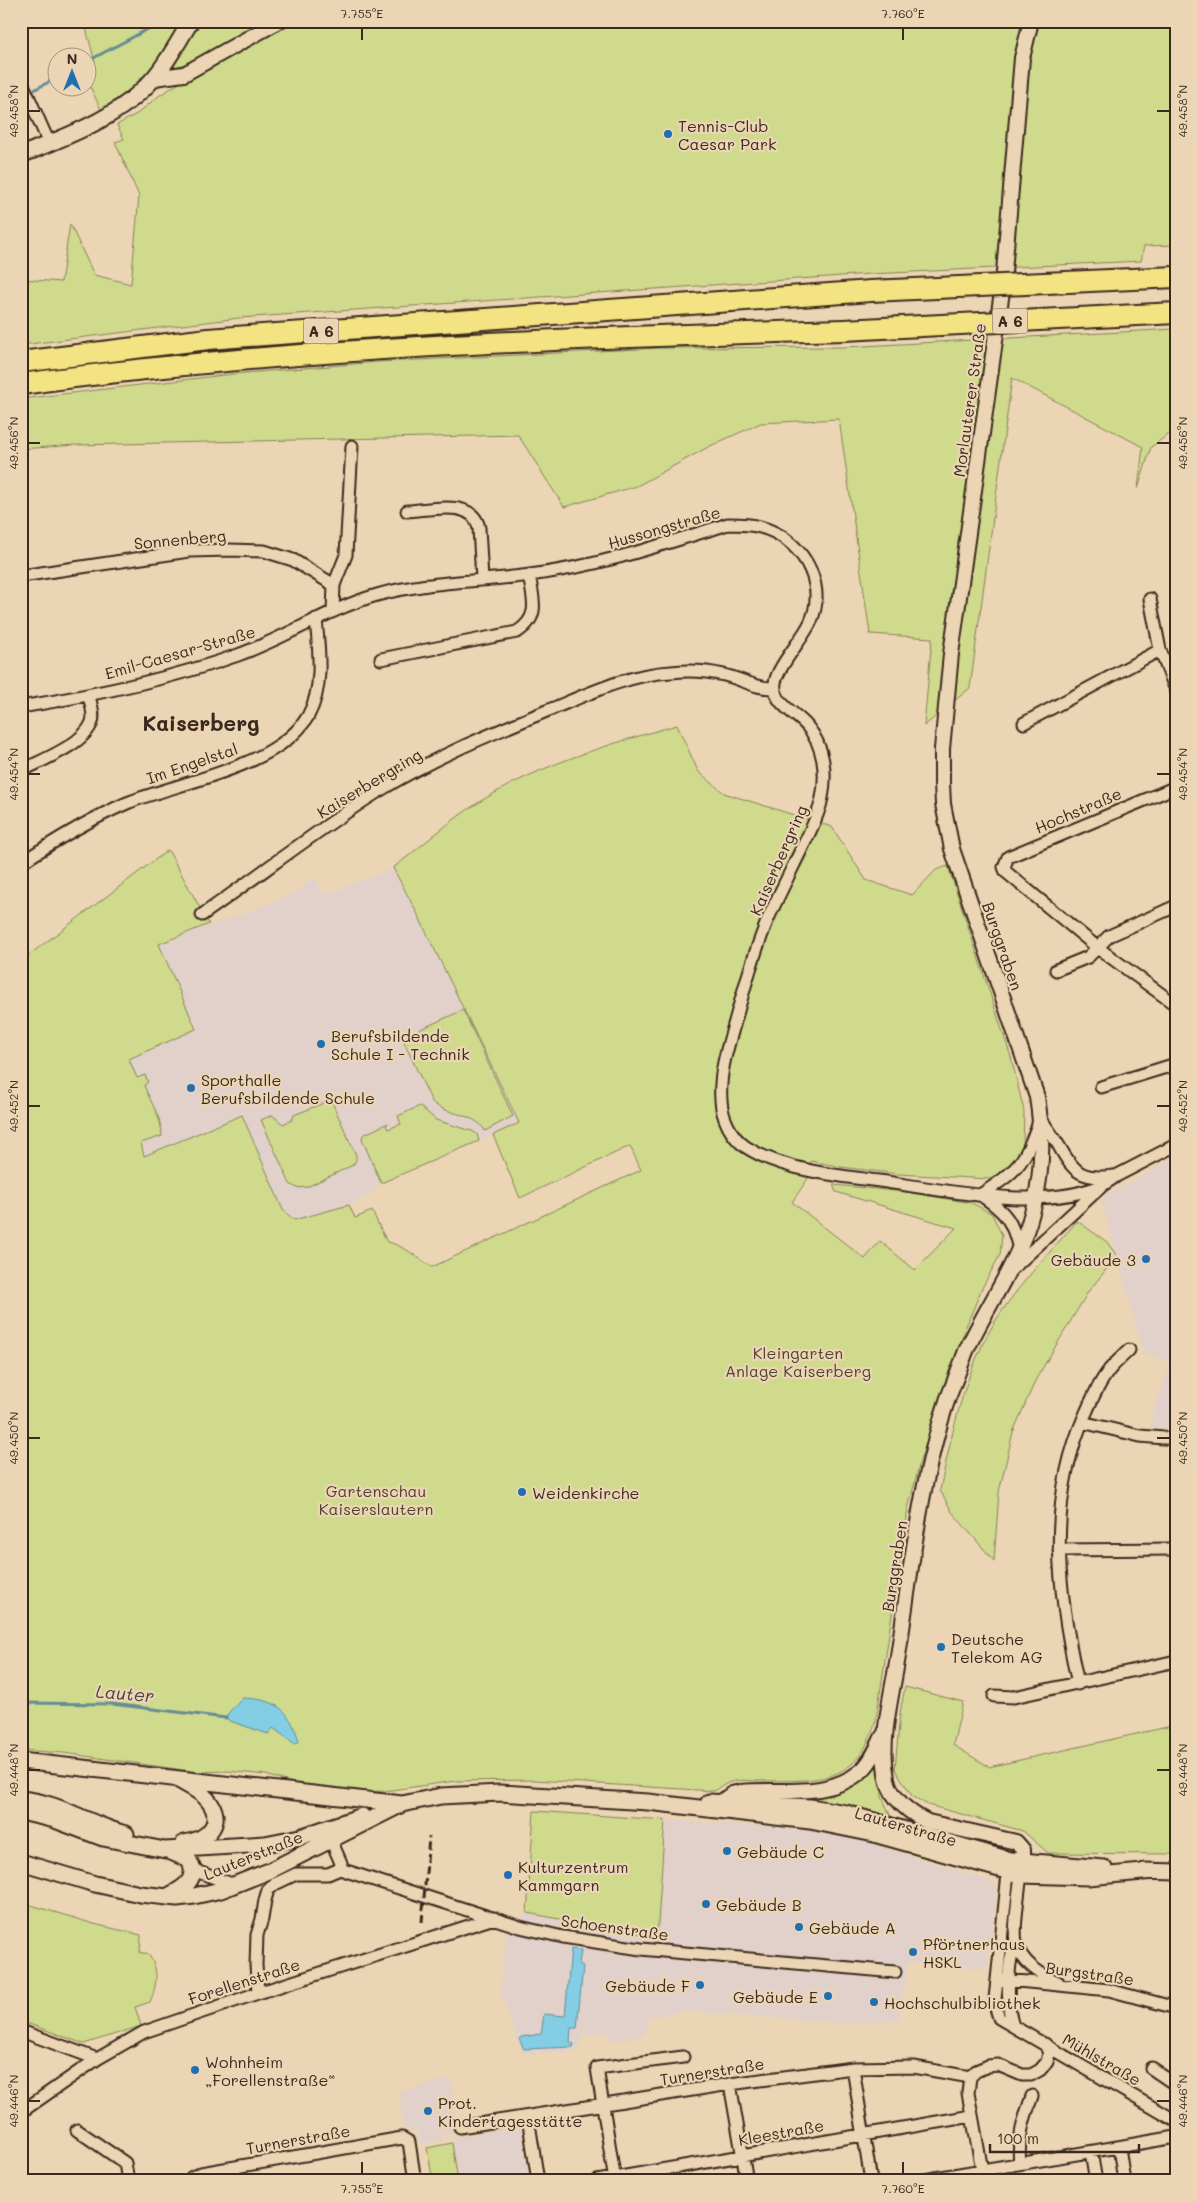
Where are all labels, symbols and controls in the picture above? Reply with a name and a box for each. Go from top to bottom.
text: 7.755°E [341,5,383,21]
text: 7.760°E [881,5,925,21]
north arrow [48,48,98,98]
text: N [67,49,77,68]
text: 49.458°N [5,85,21,137]
text: 49.458°N [1174,85,1190,137]
place label: Tennis-Club Caesar Park [678,115,776,154]
marker: Tennis-Club Caesar Park [662,128,674,140]
road number: A 6 [992,308,1028,334]
road number: A 6 [304,318,338,344]
street label: Morlauterer Straße [948,322,990,478]
text: 49.456°N [5,417,21,469]
text: 49.456°N [1174,417,1190,469]
street label: Hussongstraße [605,501,723,553]
street label: Sonnenberg [133,525,227,553]
street label: Emil-Caesar-Straße [102,620,258,684]
district label: Kaiserberg [142,709,260,736]
street label: Im Engelstal [144,738,240,788]
street label: Kaiserbergring [313,743,425,823]
text: 49.454°N [5,748,21,800]
text: 49.454°N [1174,748,1190,800]
street label: Hochstraße [1031,782,1125,838]
street label: Kaiserbergring [744,801,812,919]
street label: Burggraben [978,899,1028,993]
place label: Berufsbildende Schule I - Technik [331,1025,470,1064]
marker: Berufsbildende Schule I - Technik [315,1038,327,1050]
place label: Sporthalle Berufsbildende Schule [201,1069,375,1108]
text: 49.452°N [5,1080,21,1132]
text: 49.452°N [1174,1080,1190,1132]
marker: Sporthalle Berufsbildende Schule [185,1082,197,1094]
place label: Gebäude 3 [1051,1249,1136,1270]
marker: Gebäude 3 [1140,1253,1152,1265]
park label: Kleingarten Anlage Kaiserberg [725,1342,871,1381]
text: 49.450°N [5,1412,21,1464]
text: 49.450°N [1174,1412,1190,1464]
park label: Gartenschau Kaiserslautern [319,1480,433,1519]
place label: Weidenkirche [532,1482,640,1503]
marker: Weidenkirche [516,1486,528,1498]
street label: Burggraben [876,1519,912,1613]
place label: Deutsche Telekom AG [951,1628,1043,1667]
marker: Deutsche Telekom AG [935,1641,947,1653]
water label: Lauter [95,1678,155,1708]
text: 49.448°N [5,1744,21,1796]
text: 49.448°N [1174,1744,1190,1796]
street label: Lauterstraße [853,1801,959,1851]
street label: Lauterstraße [200,1826,306,1884]
place label: Gebäude C [737,1841,824,1862]
marker: Gebäude C [721,1845,733,1857]
place label: Kulturzentrum Kammgarn [518,1856,629,1895]
marker: Kulturzentrum Kammgarn [502,1869,514,1881]
place label: Gebäude B [716,1894,802,1915]
marker: Gebäude B [700,1898,712,1910]
street label: Schoenstraße [560,1909,670,1945]
place label: Gebäude A [809,1917,896,1938]
marker: Gebäude A [793,1921,805,1933]
place label: Pförtnerhaus HSKL [923,1933,1025,1972]
marker: Pförtnerhaus HSKL [907,1946,919,1958]
street label: Forellenstraße [186,1953,302,2009]
street label: Burgstraße [1045,1956,1135,1990]
place label: Gebäude F [605,1975,690,1996]
marker: Gebäude F [694,1979,706,1991]
place label: Gebäude E [733,1986,818,2007]
marker: Gebäude E [822,1990,834,2002]
place label: Hochschulbibliothek [884,1992,1040,2013]
marker: Hochschulbibliothek [868,1996,880,2008]
street label: Mühlstraße [1059,2028,1145,2090]
place label: Wohnheim „Forellenstraße“ [205,2051,336,2090]
street label: Turnerstraße [658,2052,766,2090]
marker: Wohnheim „Forellenstraße“ [189,2064,201,2076]
text: 49.446°N [5,2075,21,2127]
text: 49.446°N [1174,2075,1190,2127]
place label: Prot. Kindertagesstätte [438,2092,582,2131]
marker: Prot. Kindertagesstätte [422,2105,434,2117]
street label: Kleestraße [737,2114,825,2150]
street label: Turnerstraße [244,2120,352,2158]
scale bar [990,2122,1138,2154]
text: 100 m [997,2128,1039,2148]
text: 7.755°E [341,2180,383,2196]
text: 7.760°E [881,2180,925,2196]

